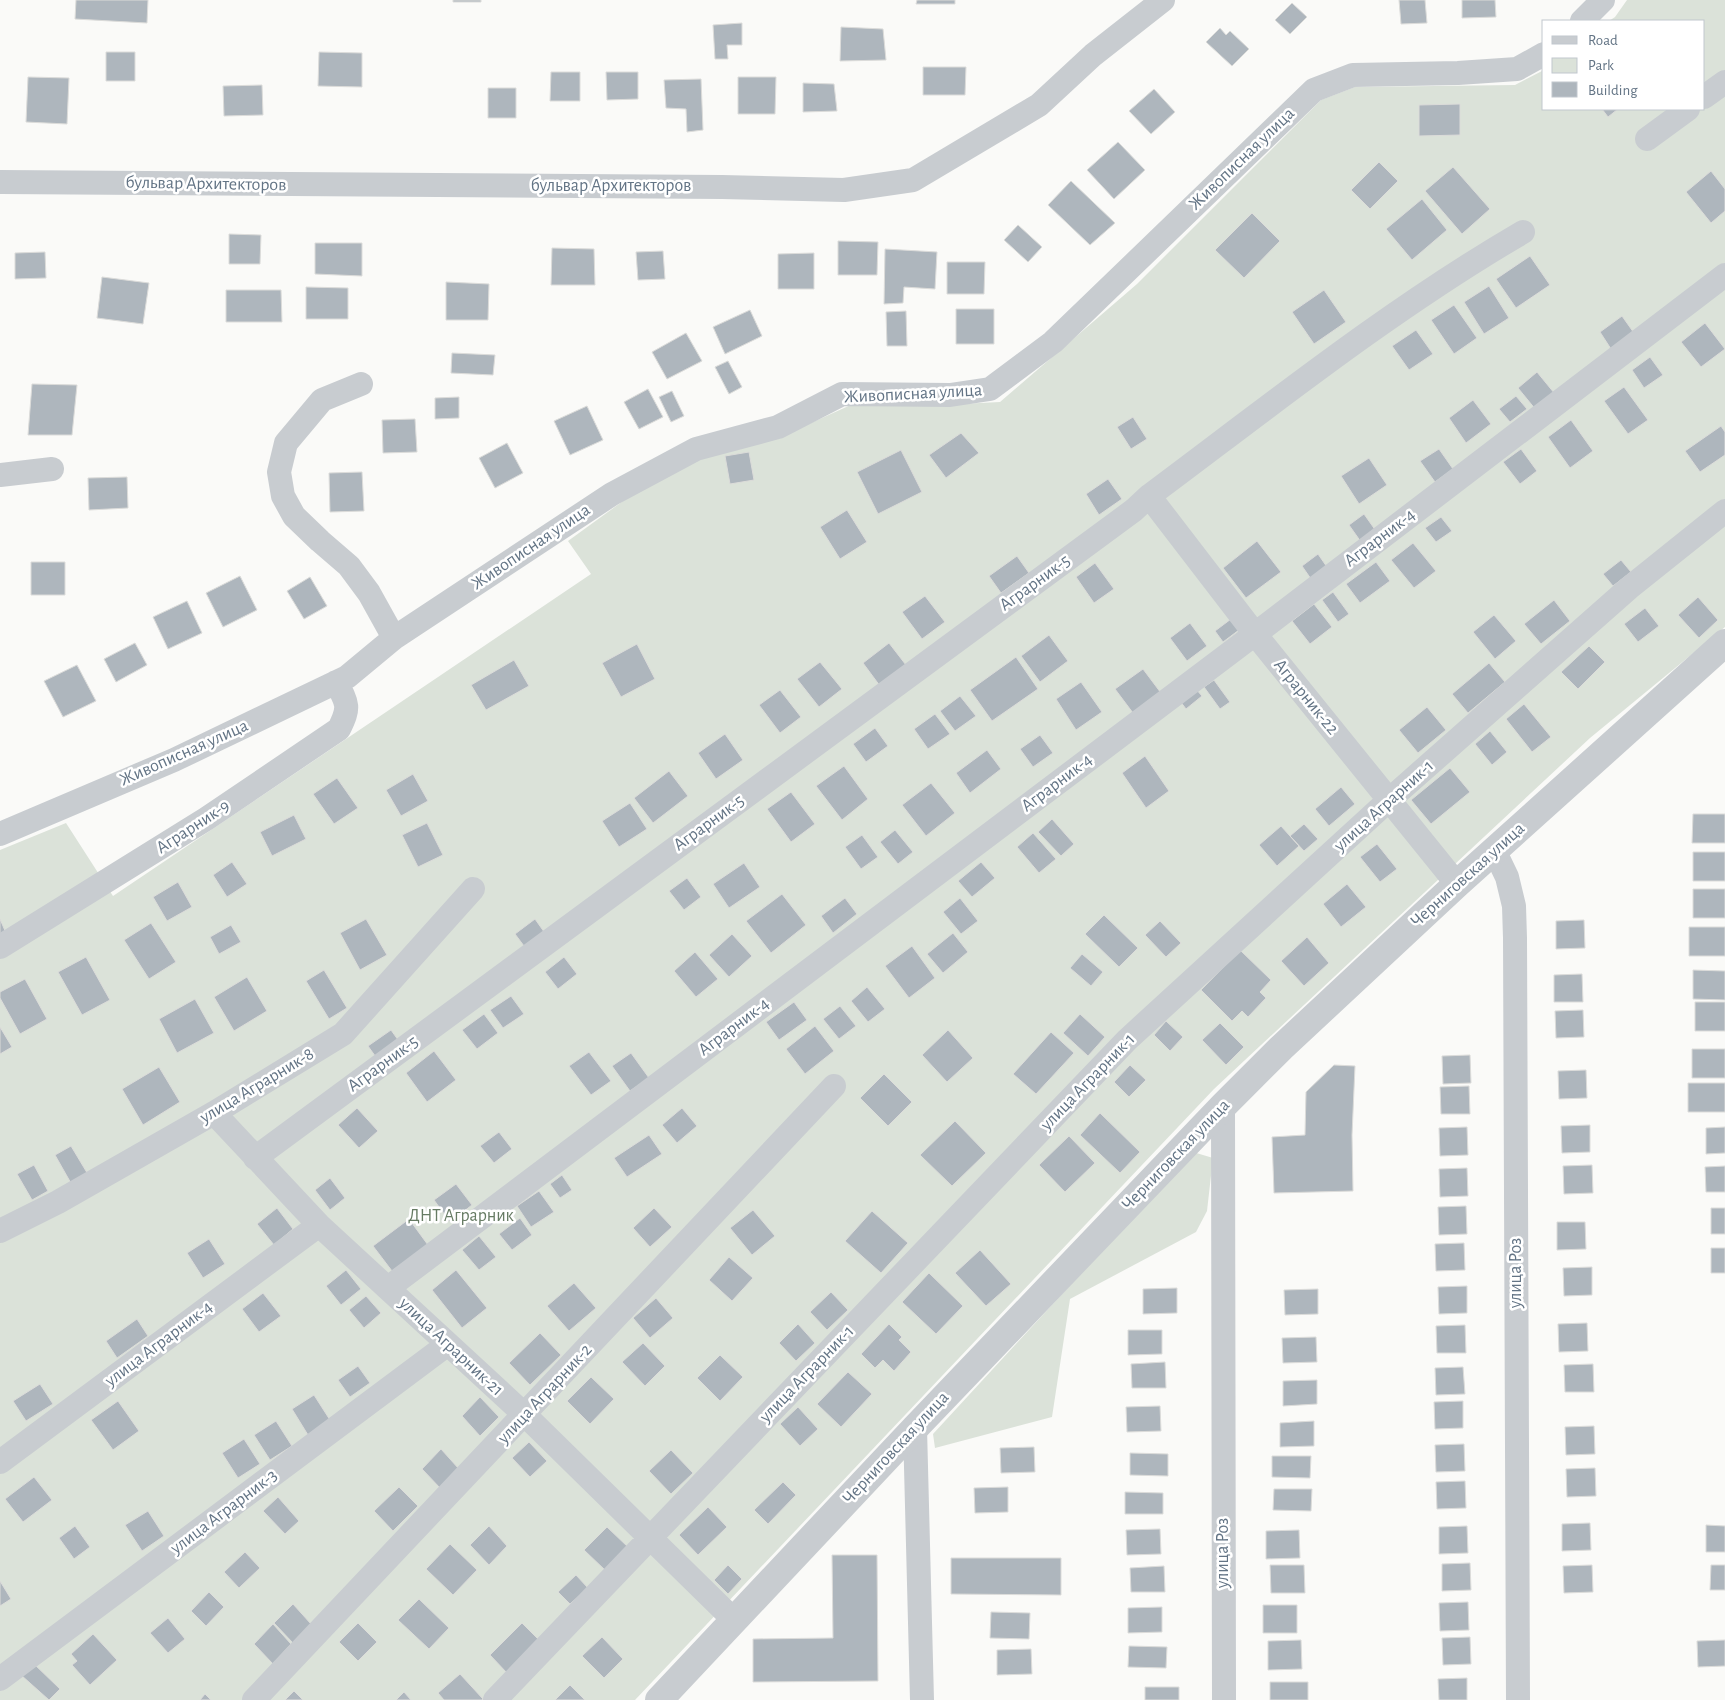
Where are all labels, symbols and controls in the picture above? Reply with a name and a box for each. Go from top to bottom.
legend [1542,20,1705,110]
text: Road [1588,33,1618,48]
text: Park [1588,58,1614,73]
text: Building [1588,83,1638,98]
street label: Живописная улица [1186,104,1298,214]
street label: бульвар Архитекторов [126,173,286,194]
street label: бульвар Архитекторов [531,176,691,195]
street label: Живописная улица [843,381,983,407]
street label: Живописная улица [468,501,594,593]
street label: Аграрник-4 [1341,505,1419,570]
street label: Аграрник-5 [996,551,1074,615]
street label: Аграрник-22 [1270,656,1342,738]
street label: Живописная улица [117,717,251,789]
street label: Аграрник-4 [1018,750,1096,815]
street label: улица Аграрник-1 [1330,757,1437,856]
street label: Аграрник-5 [670,791,748,855]
street label: Аграрник-9 [153,797,233,857]
street label: Черниговская улица [1408,819,1528,931]
street label: Аграрник-4 [695,994,773,1059]
street label: улица Аграрник-1 [1037,1030,1139,1135]
street label: Аграрник-5 [344,1032,422,1096]
street label: улица Аграрник-8 [196,1045,317,1128]
street label: Черниговская улица [1119,1096,1233,1214]
park label: ДНТ Аграрник [408,1207,515,1225]
street label: улица Роз [1507,1238,1525,1309]
street label: улица Аграрник-21 [395,1294,507,1400]
street label: улица Аграрник-4 [101,1298,216,1391]
street label: улица Аграрник-1 [756,1322,858,1427]
street label: улица Аграрник-2 [494,1341,596,1448]
street label: Черниговская улица [840,1388,952,1508]
street label: улица Аграрник-3 [167,1466,281,1558]
street label: улица Роз [1214,1518,1232,1589]

